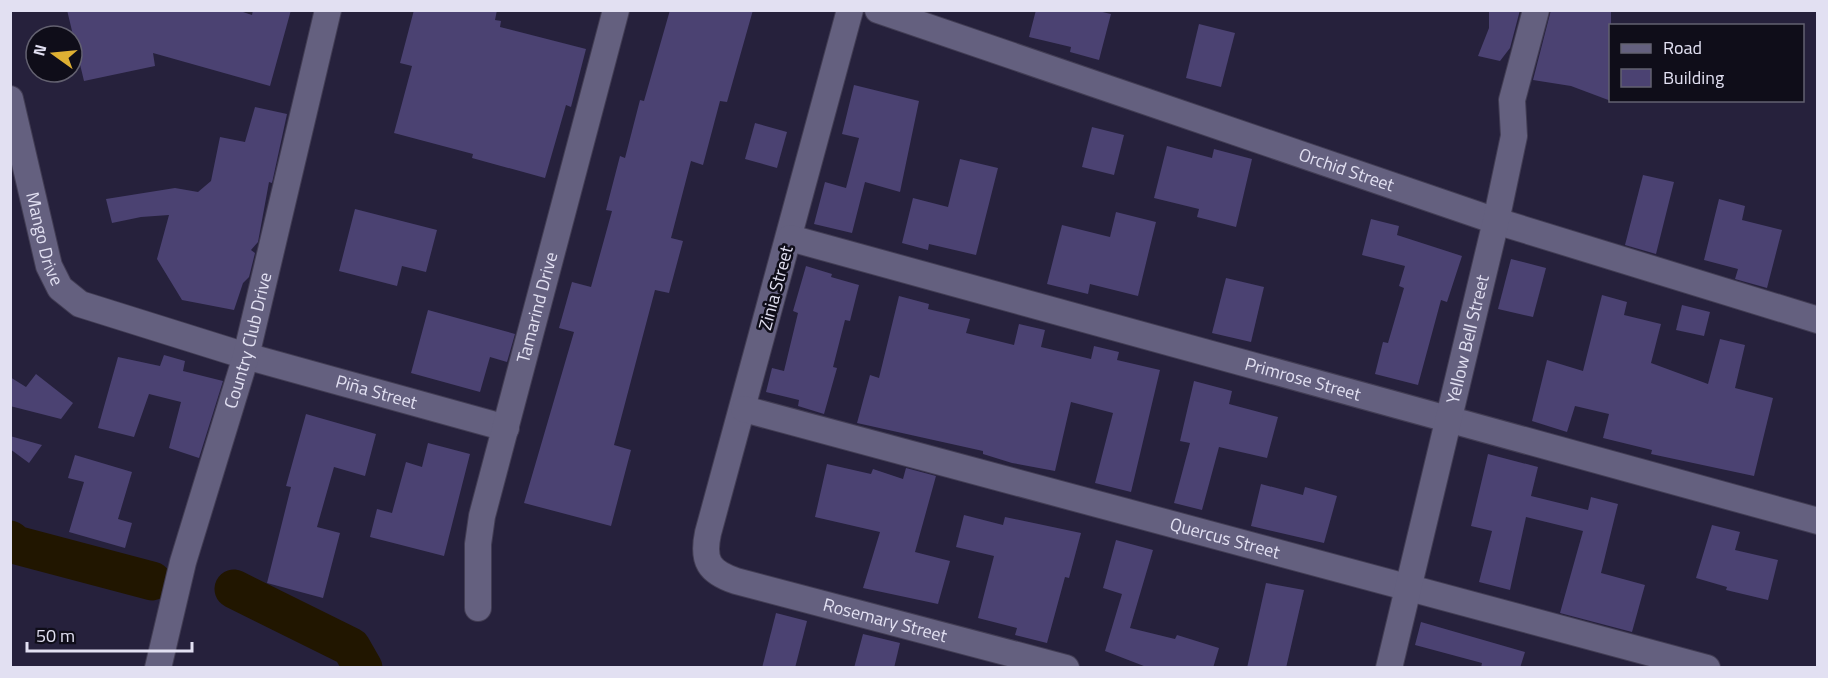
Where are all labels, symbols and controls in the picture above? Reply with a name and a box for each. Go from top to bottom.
north arrow [24,24,84,84]
legend [1609,24,1804,102]
text: Road [1663,34,1702,61]
text: N [26,42,53,59]
text: Building [1663,64,1724,91]
street label: Orchid Street [1295,141,1399,199]
street label: Mango Drive [19,189,71,290]
street label: Zinia Street [751,242,800,333]
street label: Tamarind Drive [509,249,564,366]
street label: Country Club Drive [217,269,278,412]
street label: Yellow Bell Street [1439,271,1496,406]
street label: Primrose Street [1242,350,1365,408]
street label: Piña Street [333,367,421,416]
street label: Quercus Street [1167,510,1284,566]
street label: Rosemary Street [820,591,951,649]
scale bar [27,615,192,653]
text: 50 m [36,622,75,649]

